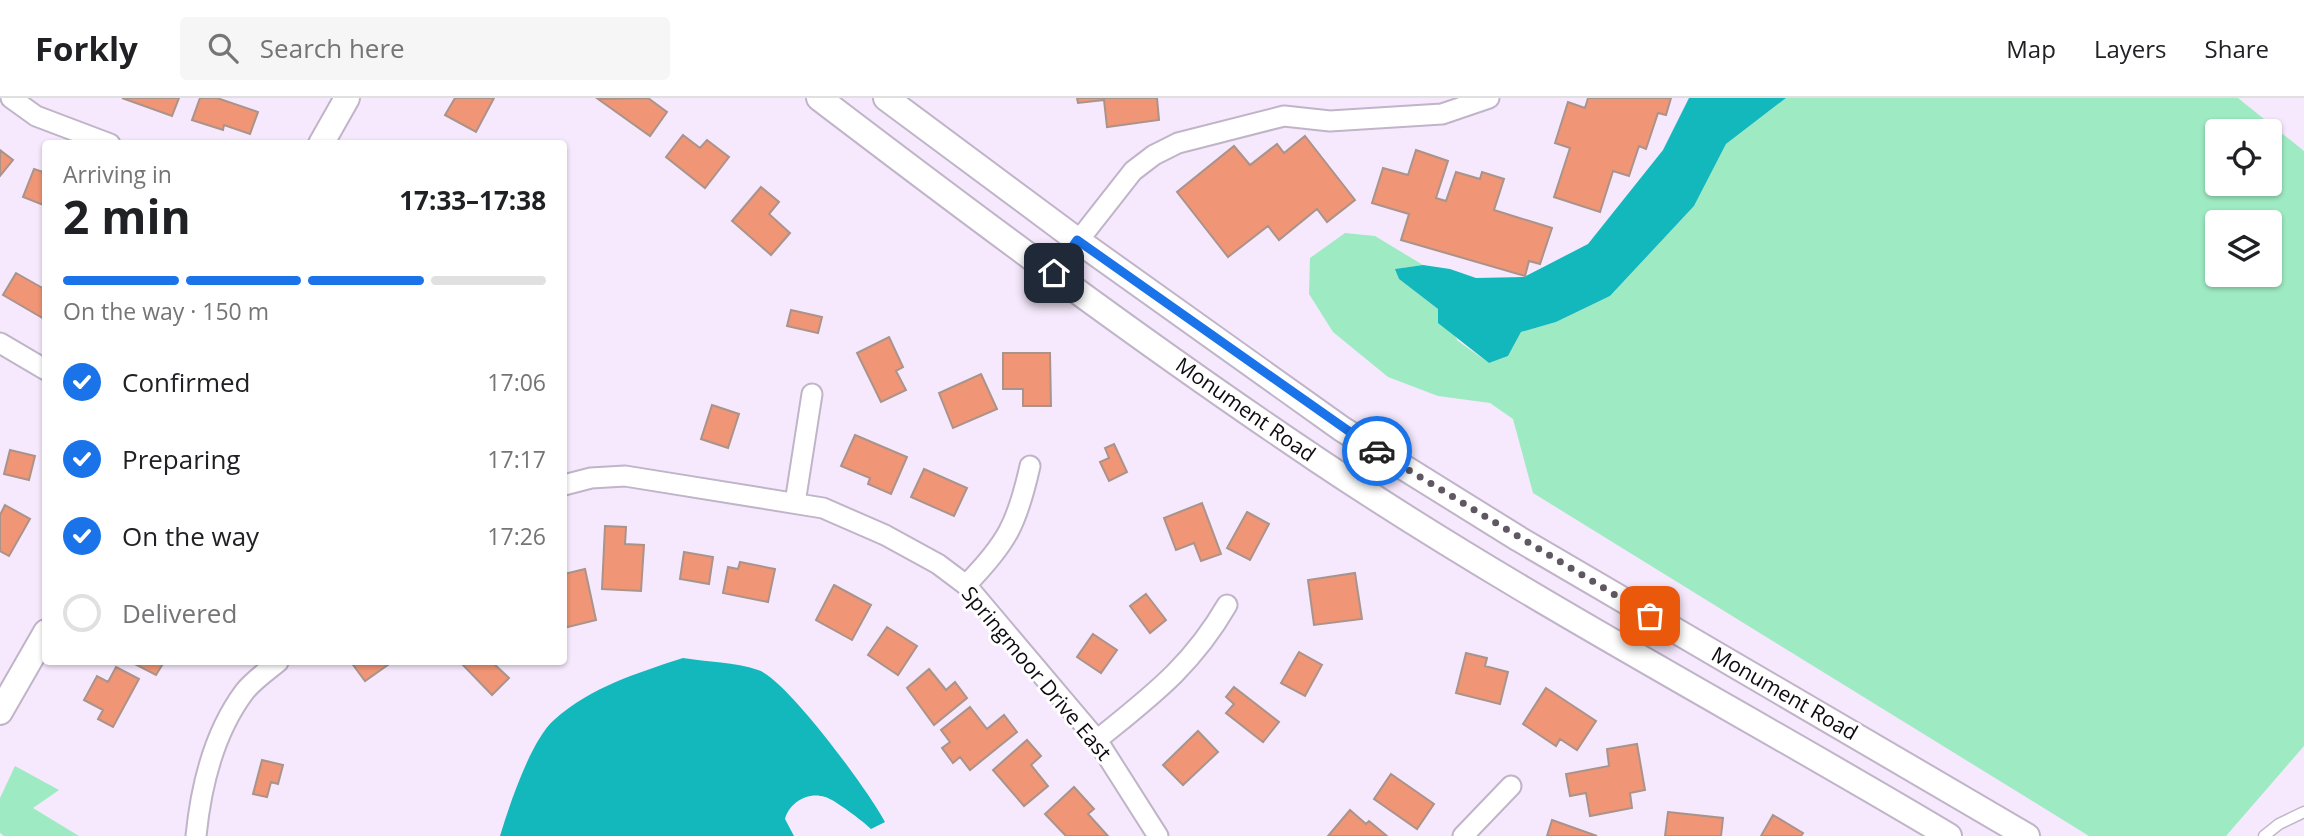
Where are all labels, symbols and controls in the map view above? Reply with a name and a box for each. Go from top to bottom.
search box [180,17,670,80]
text: Forkly [35,26,138,71]
icon: search [204,29,242,67]
text: Search here [260,30,405,66]
text: Map [2006,32,2056,65]
text: Layers [2094,32,2167,65]
text: Share [2205,32,2269,65]
map controls [2205,119,2282,287]
button: locate [2205,119,2282,196]
text: Arriving in [63,158,172,190]
text: 17:33–17:38 [399,182,546,218]
text: 2 min [63,185,191,247]
button: layers [2205,210,2282,287]
pin [1024,243,1084,303]
icon: home [1035,254,1073,292]
text: On the way · 150 m [63,295,269,327]
street label: Monument Road [1171,350,1321,468]
icon: check [63,363,101,401]
text: Confirmed [122,364,250,400]
text: 17:06 [487,366,546,398]
courier [1342,416,1412,486]
icon: car [1358,432,1396,470]
icon: check [63,440,101,478]
text: Preparing [122,441,240,477]
text: 17:17 [487,443,546,475]
icon: check [63,517,101,555]
text: On the way [122,518,259,554]
text: 17:26 [487,520,546,552]
street label: Springmoor Drive East [956,580,1118,766]
pin [1620,586,1680,646]
text: Delivered [122,595,237,631]
icon: bag [1631,597,1669,635]
street label: Monument Road [1707,640,1863,746]

